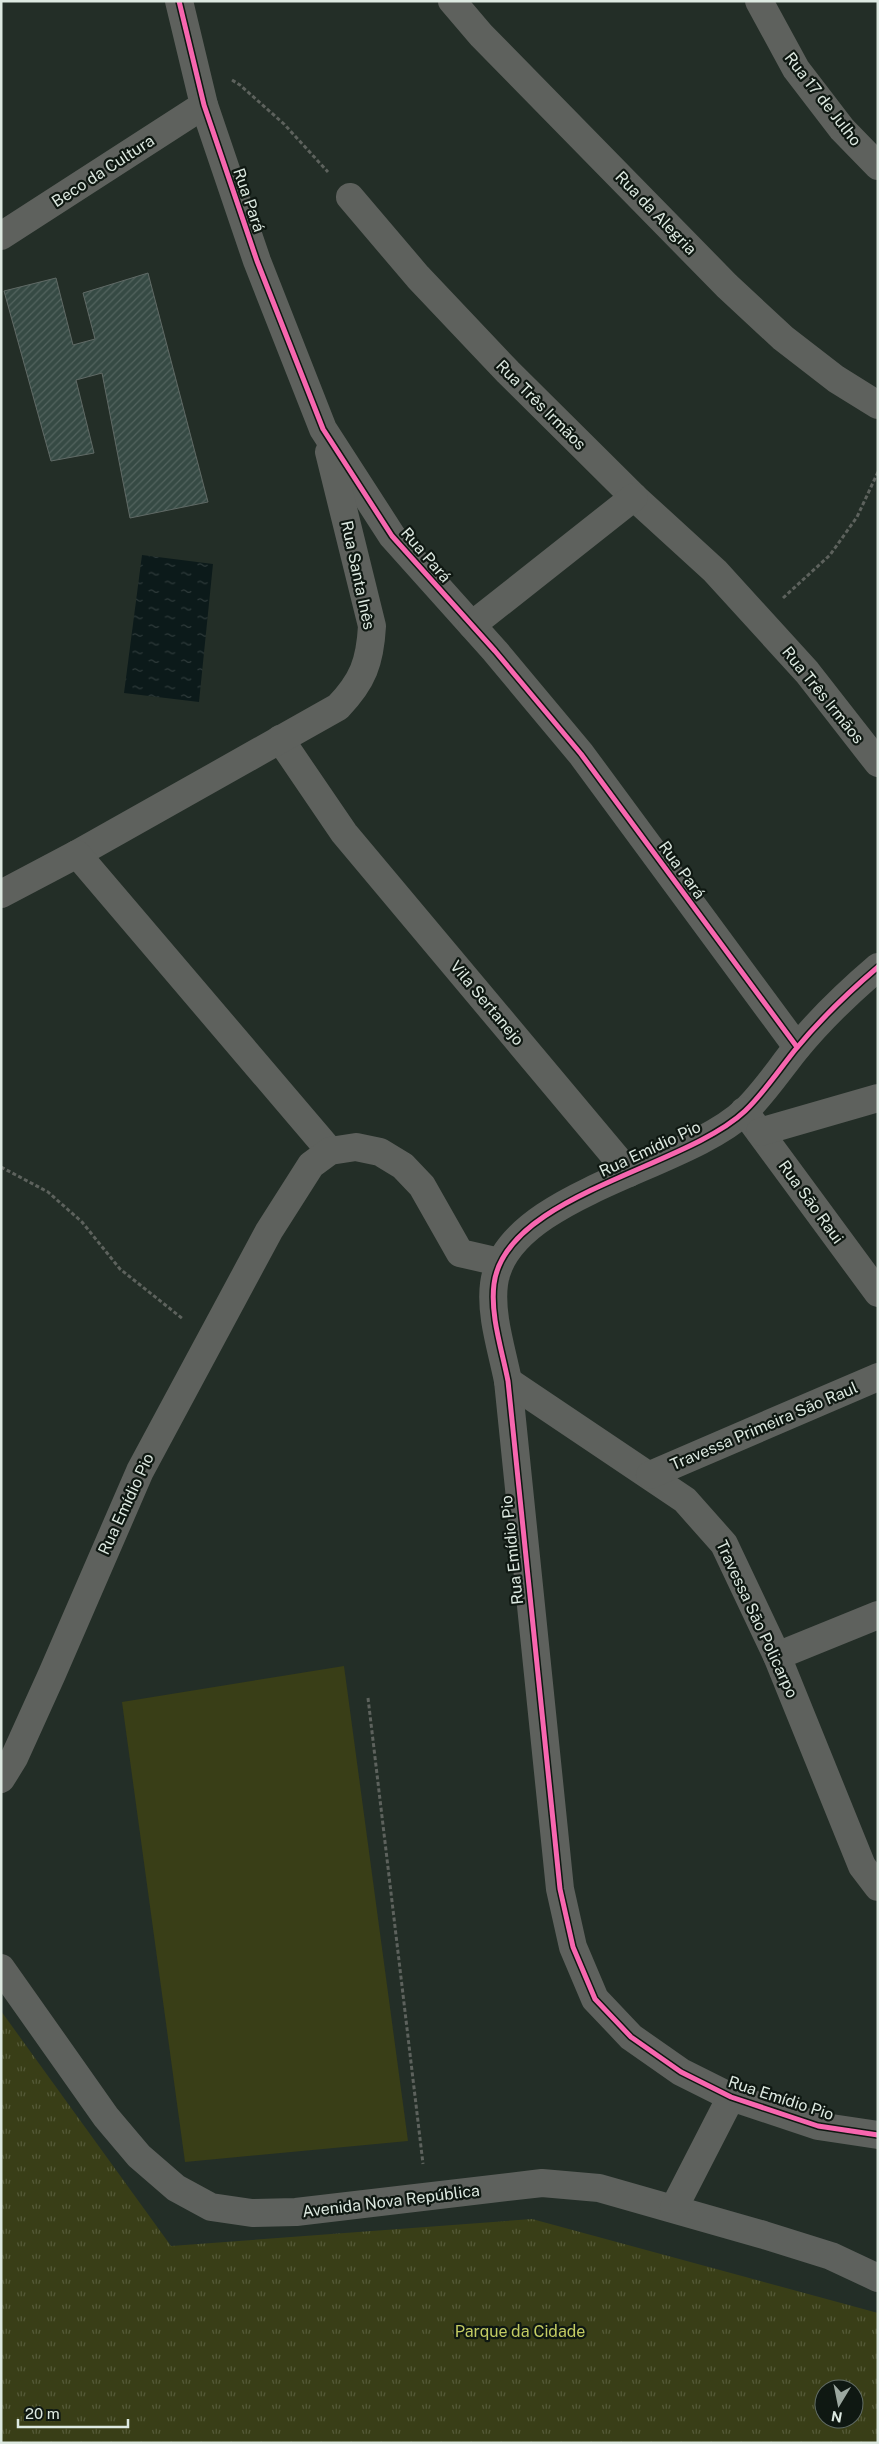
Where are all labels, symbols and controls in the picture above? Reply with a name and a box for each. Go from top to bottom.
street label: Rua 17 de Julho [781,48,865,150]
street label: Beco da Cultura [48,131,158,211]
street label: Rua Pará [229,166,269,234]
street label: Rua da Alegria [611,167,701,259]
street label: Rua Três Irmãos [492,356,590,454]
street label: Rua Santa Inês [337,519,379,631]
street label: Rua Pará [397,524,455,586]
street label: Rua Três Irmãos [778,643,868,747]
street label: Rua Pará [655,838,709,902]
street label: Vila Sertanejo [446,957,528,1049]
street label: Rua Emídio Pio [596,1117,704,1181]
street label: Rua São Raui [775,1157,847,1247]
street label: Travessa Primeira São Raul [667,1378,861,1474]
street label: Rua Emídio Pio [94,1450,158,1558]
street label: Rua Emídio Pio [497,1494,527,1606]
street label: Travessa São Policarpo [712,1537,802,1701]
street label: Rua Emídio Pio [726,2072,836,2124]
street label: Avenida Nova República [301,2181,481,2221]
park label: Parque da Cidade [455,2322,585,2341]
north arrow [814,2379,864,2429]
scale bar [18,2396,128,2428]
text: 20 m [25,2405,60,2422]
text: N [830,2408,844,2426]

